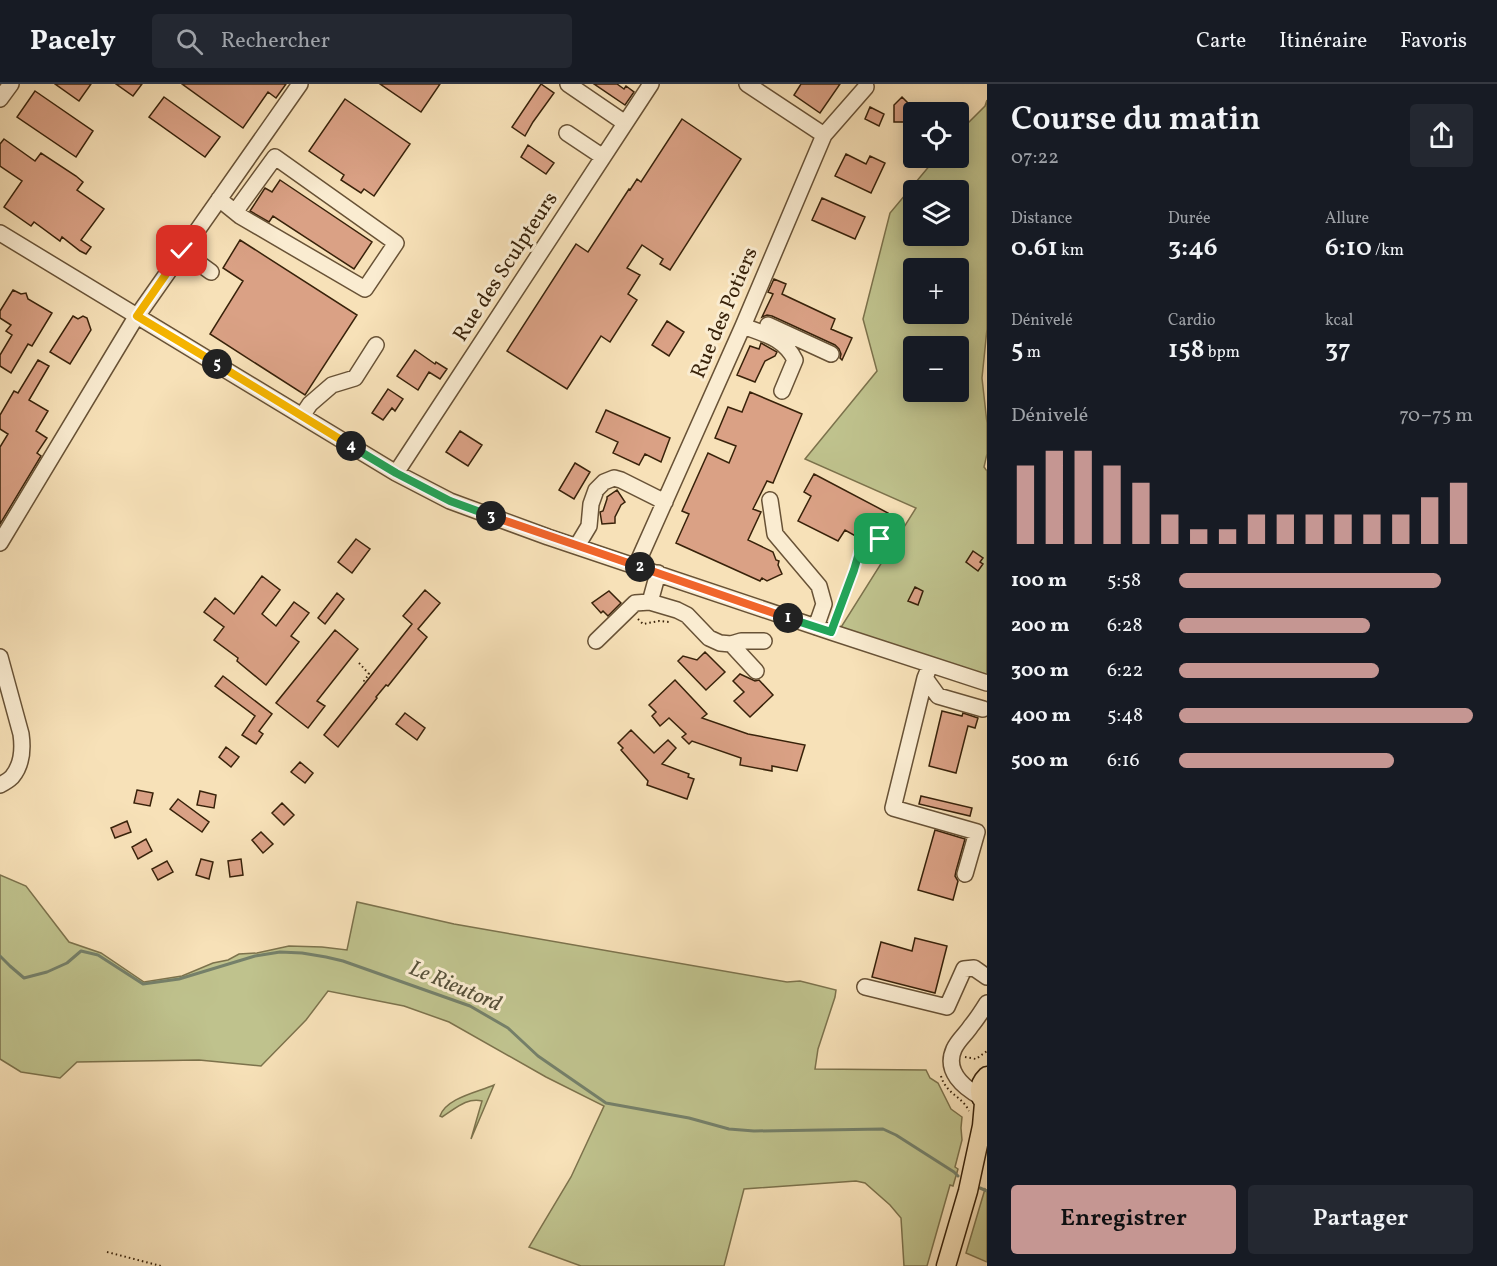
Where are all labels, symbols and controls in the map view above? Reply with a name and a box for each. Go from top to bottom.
search box [152,14,572,68]
text: Pacely [30,22,116,61]
icon: search [173,25,206,58]
text: Rechercher [221,26,330,57]
text: Carte [1196,27,1246,56]
text: Itinéraire [1279,27,1367,56]
text: Favoris [1400,27,1467,56]
text: Course du matin [1011,98,1261,144]
map controls [903,102,969,402]
button: locate [903,102,969,168]
button: share [1410,104,1473,167]
text: 07:22 [1011,144,1059,172]
button: layers [903,180,969,246]
street label: Rue des Sculpteurs [447,186,565,348]
text: Distance [1011,208,1072,230]
text: Durée [1168,208,1211,230]
text: Allure [1325,208,1369,230]
pin [156,225,207,276]
text: 0.61 [1011,230,1058,266]
text: 3:46 [1168,230,1218,266]
text: 6:10 [1325,230,1372,266]
icon: check [165,234,198,267]
text: km [1058,240,1084,262]
text: /km [1372,240,1404,262]
street label: Rue des Potiers [684,243,766,383]
button: + [903,258,969,324]
text: Dénivelé [1011,310,1073,332]
text: Cardio [1168,310,1215,332]
text: kcal [1325,310,1353,332]
text: 5 [1011,332,1024,368]
text: 158 [1168,332,1205,368]
text: 37 [1325,332,1351,368]
button: − [903,336,969,402]
text: m [1024,342,1041,364]
text: bpm [1205,342,1240,364]
pin: 5 [202,349,232,379]
text: 5 [213,353,221,375]
text: Dénivelé [1011,402,1088,430]
text: 70–75 m [1399,402,1473,430]
pin: 4 [336,431,366,461]
text: 4 [346,435,356,457]
pin: 3 [476,501,506,531]
text: 3 [487,505,495,527]
pin [854,513,905,564]
icon: arrive [863,522,896,555]
pin: 2 [625,552,655,582]
text: 2 [636,556,644,578]
text: 100 m [1011,567,1067,595]
text: 5:58 [1107,567,1141,595]
pin: 1 [773,603,803,633]
text: 1 [785,607,791,629]
text: 200 m [1011,612,1069,640]
text: 6:28 [1107,612,1143,640]
text: 300 m [1011,657,1069,685]
text: 6:22 [1107,657,1143,685]
text: 400 m [1011,702,1071,730]
text: 5:48 [1107,702,1143,730]
text: 500 m [1011,747,1069,775]
text: 6:16 [1107,747,1140,775]
water label: Le Rieutord [404,954,506,1021]
button: Enregistrer [1011,1185,1236,1254]
button: Partager [1248,1185,1473,1254]

